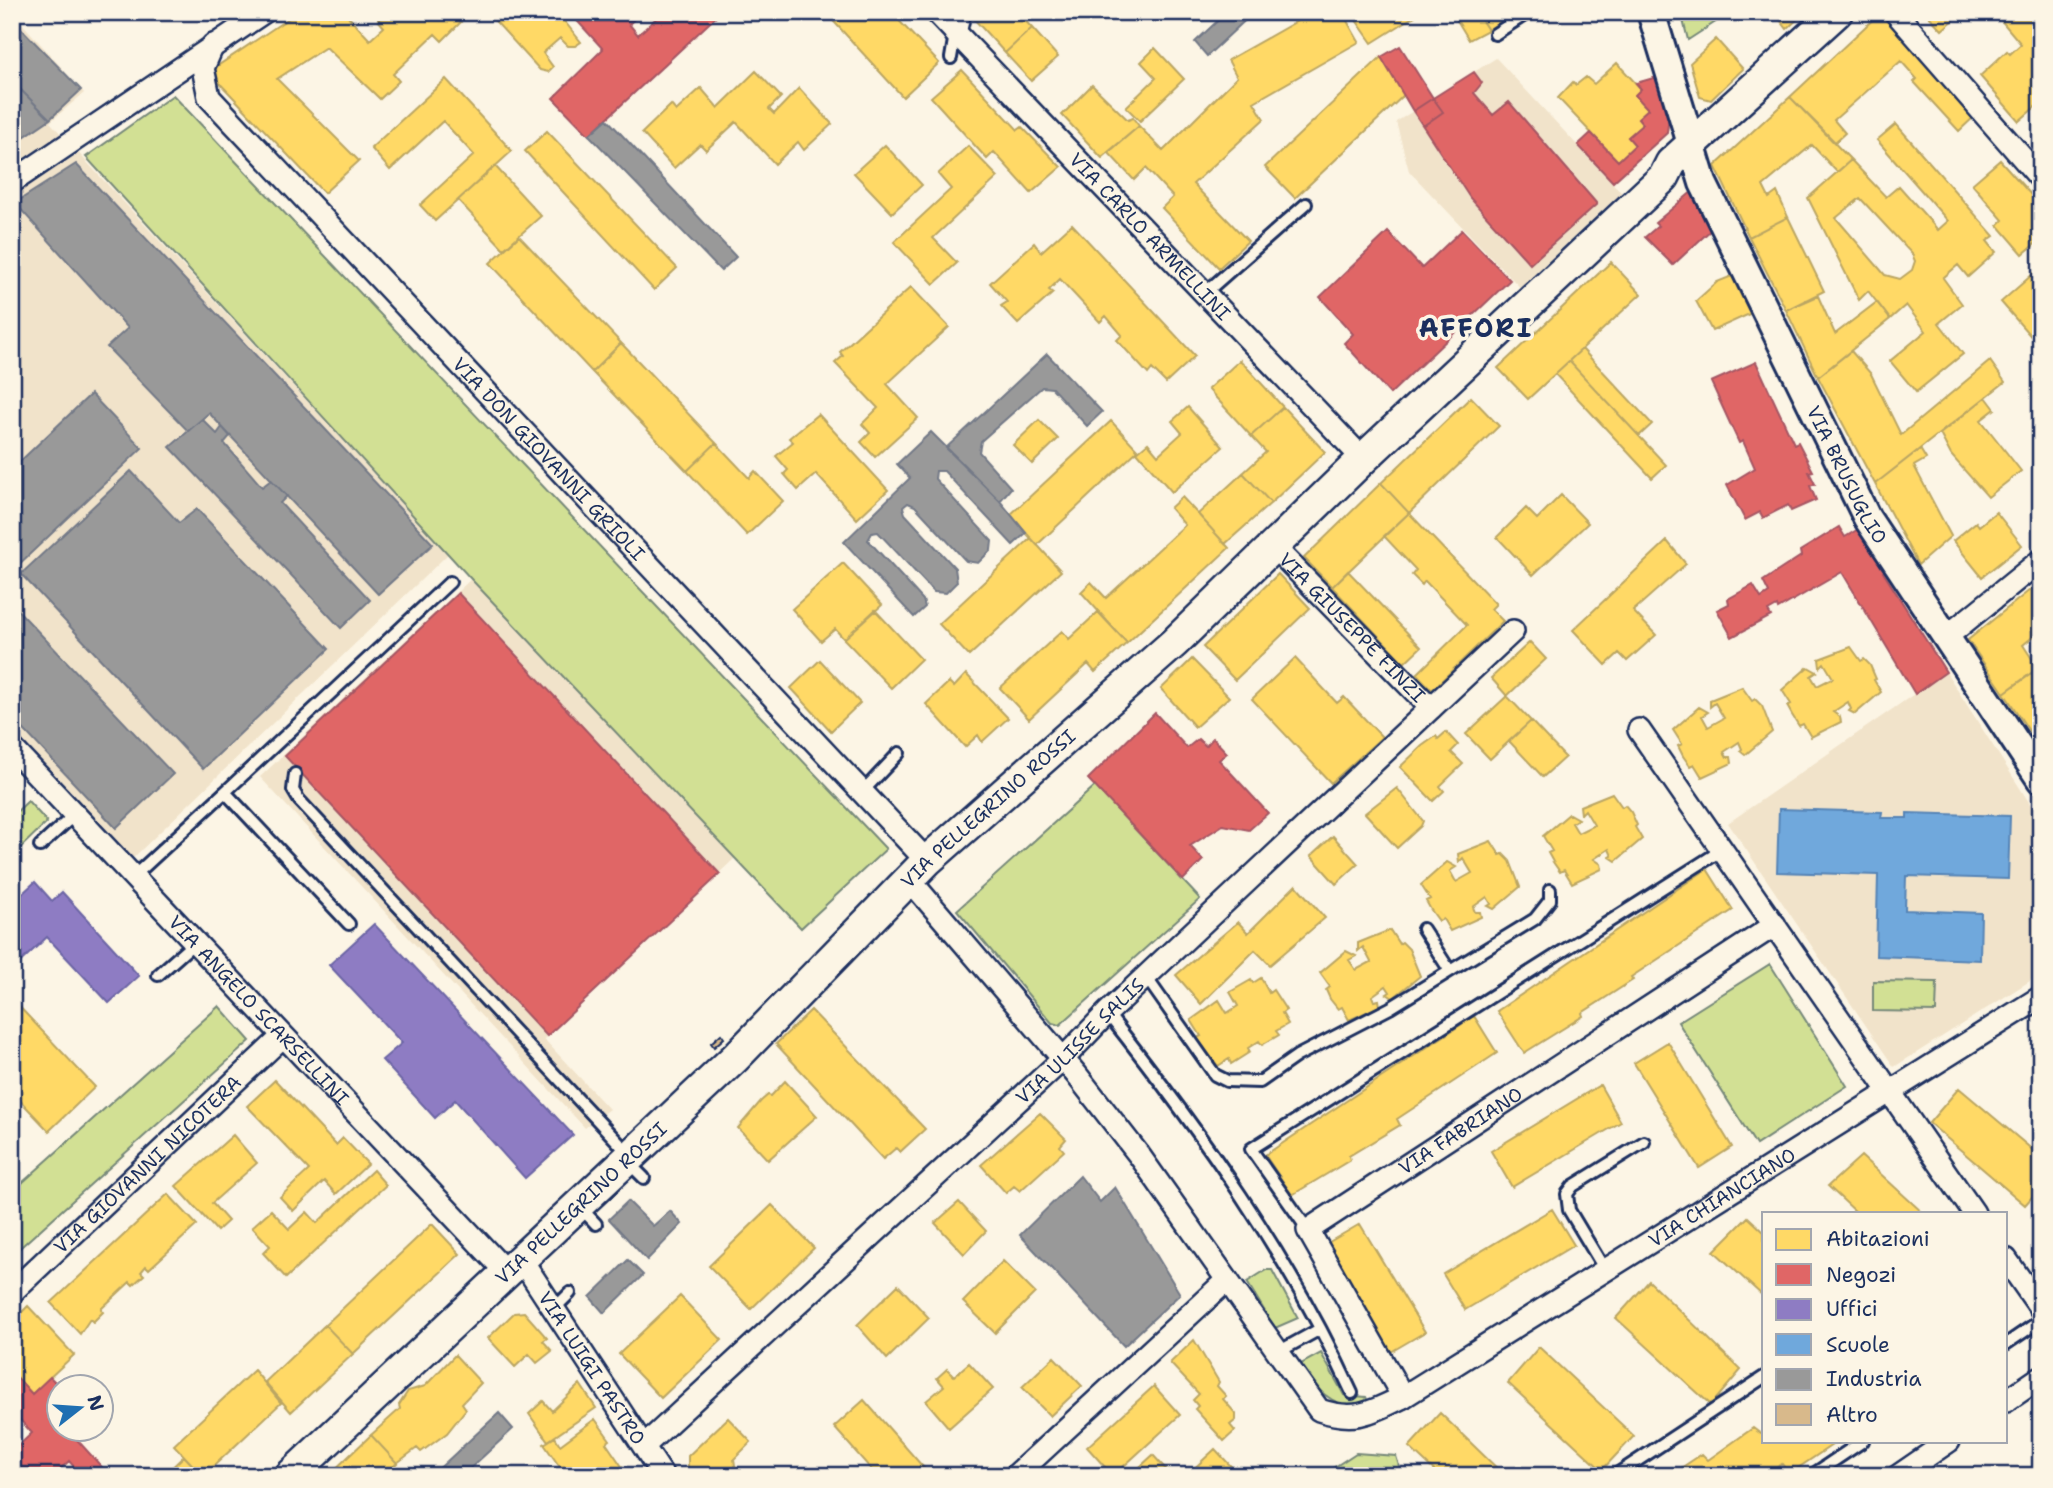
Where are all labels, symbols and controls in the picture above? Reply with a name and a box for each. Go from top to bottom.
street label: VIA CARLO ARMELLINI [1064,147,1236,325]
district label: AFFORI [1419,310,1533,345]
street label: VIA DON GIOVANNI GRIOLI [447,352,651,566]
street label: VIA BRUSUGLIO [1801,401,1893,548]
street label: VIA GIUSEPPE FINZI [1273,547,1431,707]
street label: VIA PELLEGRINO ROSSI [895,724,1080,893]
street label: VIA ANGELO SCARSELLINI [163,910,355,1110]
street label: VIA ULISSE SALIS [1010,972,1149,1109]
street label: VIA GIOVANNI NICOTERA [48,1070,246,1259]
street label: VIA FABRIANO [1394,1081,1527,1180]
street label: VIA PELLEGRINO ROSSI [490,1116,672,1289]
street label: VIA CHIANCIANO [1644,1142,1800,1253]
legend [1762,1212,2008,1442]
text: Abitazioni [1826,1225,1930,1253]
text: Negozi [1826,1261,1896,1289]
street label: VIA LUIGI PASTRO [533,1286,651,1449]
text: Uffici [1826,1295,1878,1323]
text: Scuole [1826,1331,1890,1359]
text: Industria [1826,1365,1922,1393]
north arrow [46,1372,116,1442]
text: N [82,1392,110,1414]
text: Altro [1826,1401,1878,1429]

